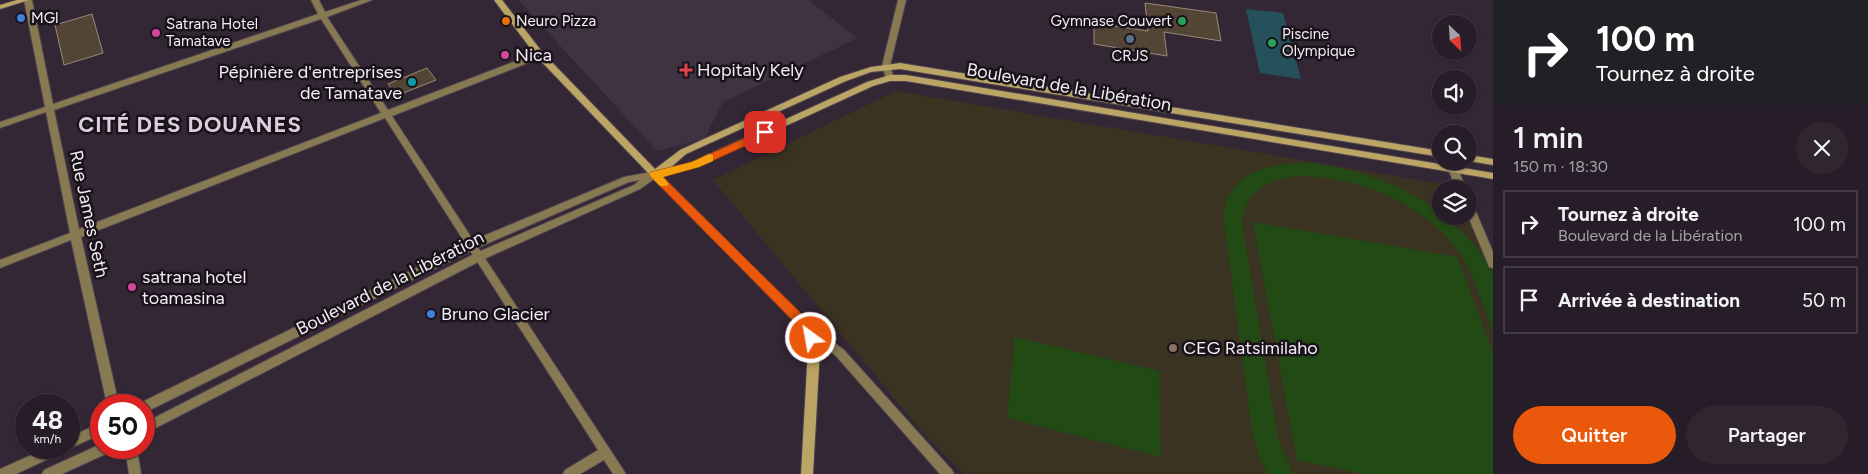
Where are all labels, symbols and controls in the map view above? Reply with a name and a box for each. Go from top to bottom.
place label: MGI [31,9,59,27]
marker: MGI [15,12,27,24]
place label: Neuro Pizza [516,12,596,30]
place label: Gymnase Couvert [1051,12,1172,30]
place label: Satrana Hotel Tamatave [166,15,258,50]
marker: Neuro Pizza [500,15,512,27]
marker: Gymnase Couvert [1176,15,1188,27]
north arrow [1432,15,1478,60]
map controls [1432,15,1477,225]
text: 100 m [1596,18,1695,60]
icon: right [1513,20,1578,85]
place label: Piscine Olympique [1282,25,1355,60]
marker: Satrana Hotel Tamatave [150,27,162,39]
marker: CRJS [1124,33,1136,45]
marker: Piscine Olympique [1266,37,1278,49]
place label: Nica [515,44,552,66]
place label: CRJS [1111,47,1149,65]
marker: Nica [499,49,511,61]
street label: Boulevard de la Libération [965,58,1173,116]
place label: Hopitaly Kely [697,59,804,81]
text: Tournez à droite [1596,60,1755,87]
place label: Pépinière d'entreprises de Tamatave [218,61,402,104]
marker: Hopitaly Kely [679,63,693,77]
button: sound [1432,70,1477,115]
marker: Pépinière d'entreprises de Tamatave [406,76,418,88]
district label: CITÉ DES DOUANES [78,111,302,138]
pin [744,111,786,153]
icon: arrive [751,118,779,146]
text: 1 min [1513,119,1583,156]
button: close [1796,122,1848,174]
button: search [1432,125,1477,170]
street label: Rue James Seth [65,148,113,280]
text: 150 m · 18:30 [1513,157,1608,176]
button: layers [1432,180,1477,225]
text: Tournez à droite [1558,203,1699,226]
icon: right [1515,210,1543,238]
text: 100 m [1793,213,1846,236]
street label: Boulevard de la Libération [293,226,487,340]
text: Boulevard de la Libération [1558,226,1742,245]
place label: satrana hotel toamasina [142,266,246,309]
marker: satrana hotel toamasina [126,281,138,293]
icon: arrive [1515,286,1543,314]
text: Arrivée à destination [1558,289,1740,312]
text: 50 m [1802,289,1846,312]
place label: Bruno Glacier [441,303,550,325]
marker: Bruno Glacier [425,308,437,320]
position arrow [784,311,836,363]
place label: CEG Ratsimilaho [1183,337,1318,359]
marker: CEG Ratsimilaho [1167,342,1179,354]
speed limit sign: 50 [90,394,155,459]
text: 48 [32,405,63,435]
button: Quitter [1513,406,1676,464]
button: Partager [1686,406,1848,464]
text: km/h [34,432,61,446]

